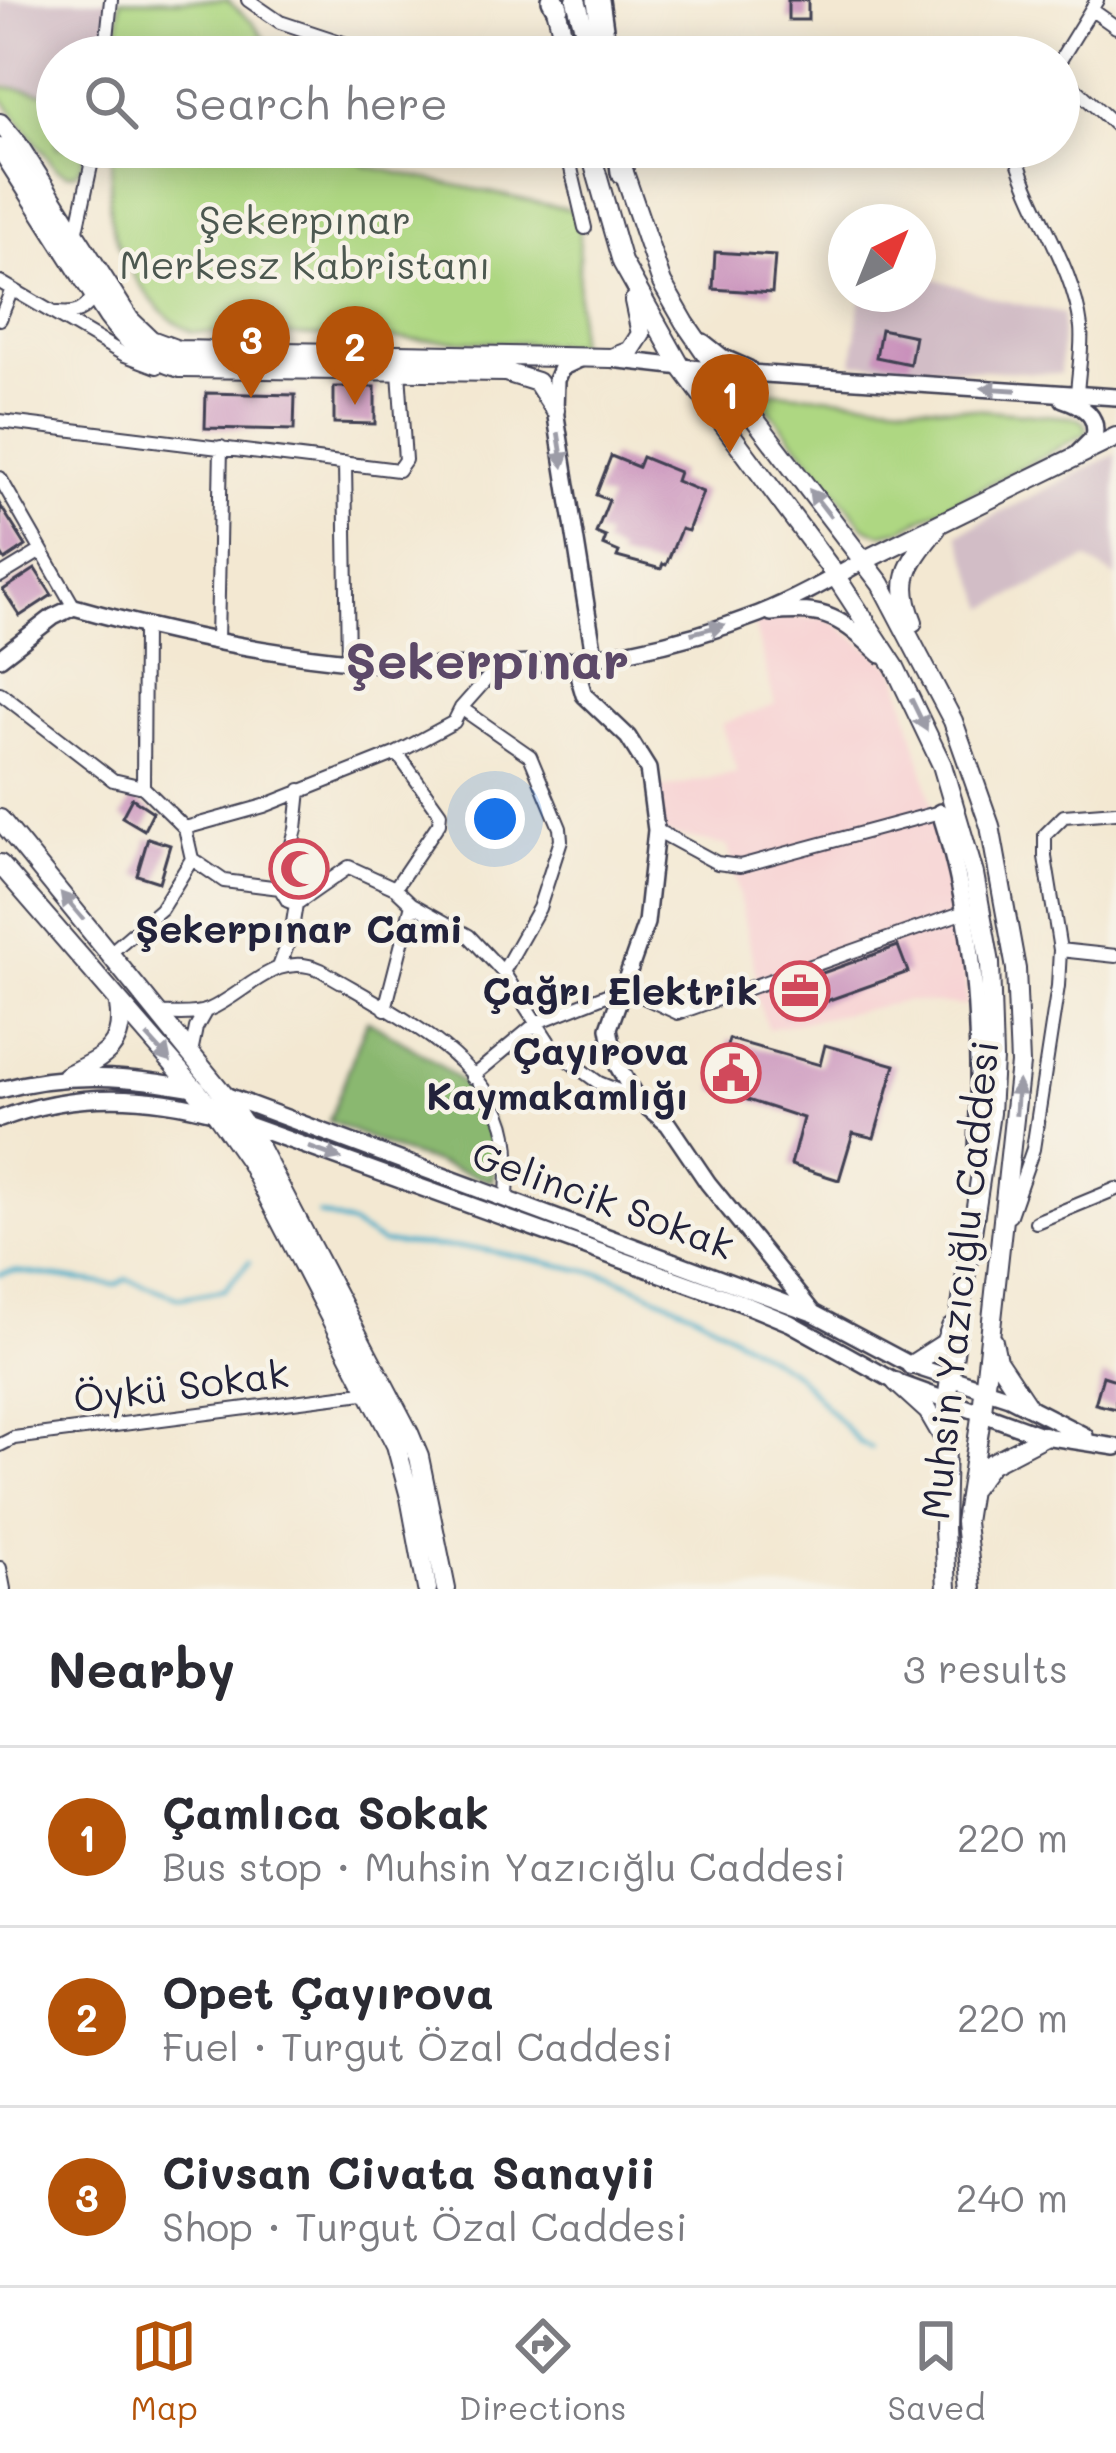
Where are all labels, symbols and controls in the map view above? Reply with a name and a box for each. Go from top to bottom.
search box [36,36,1080,168]
icon: search [78,69,144,135]
text: Search here [174,73,448,131]
park label: Şekerpınar Merkesz Kabristanı [119,193,491,289]
north arrow [828,204,936,312]
pin: 3 [212,299,290,398]
pin: 2 [316,306,394,405]
pin: 1 [691,354,769,453]
one-way arrow [980,380,1017,399]
one-way arrow [553,431,571,469]
one-way arrow [808,488,833,519]
one-way arrow [690,619,727,638]
district label: Şekerpınar [345,625,629,692]
one-way arrow [909,698,929,733]
your location [465,789,525,849]
mosque icon: Şekerpınar Cami [268,838,330,900]
one-way arrow [60,891,85,922]
place label: Şekerpınar Cami [135,902,463,953]
office icon: Çağrı Elektrik [769,960,831,1022]
place label: Çağrı Elektrik [482,964,758,1015]
place label: Çayırova Kaymakamlığı [426,1024,689,1120]
one-way arrow [144,1034,172,1063]
street label: Muhsin Yazıcığlu Caddesi [908,1038,1010,1522]
public building icon: Çayırova Kaymakamlığı [700,1042,762,1104]
one-way arrow [1008,1079,1027,1116]
street label: Gelincik Sokak [465,1128,742,1270]
one-way arrow [307,1145,343,1164]
street label: Öykü Sokak [70,1346,291,1423]
text: Nearby [48,1634,235,1701]
text: 3 results [903,1642,1068,1693]
text: Çamlıca Sokak [162,1782,489,1840]
text: 1 [78,1811,96,1862]
text: 220 m [957,1811,1068,1862]
text: Bus stop · Muhsin Yazıcığlu Caddesi [162,1840,845,1891]
text: Opet Çayırova [162,1962,494,2020]
text: 2 [76,1991,98,2042]
text: 220 m [957,1991,1068,2042]
text: Fuel · Turgut Özal Caddesi [162,2020,673,2071]
text: Civsan Civata Sanayii [162,2142,656,2200]
text: 3 [75,2171,99,2222]
text: 240 m [956,2171,1068,2222]
text: Shop · Turgut Özal Caddesi [162,2200,687,2251]
tab: Map [131,2313,198,2428]
tab: Directions [459,2313,626,2428]
tab: Saved [888,2313,985,2428]

